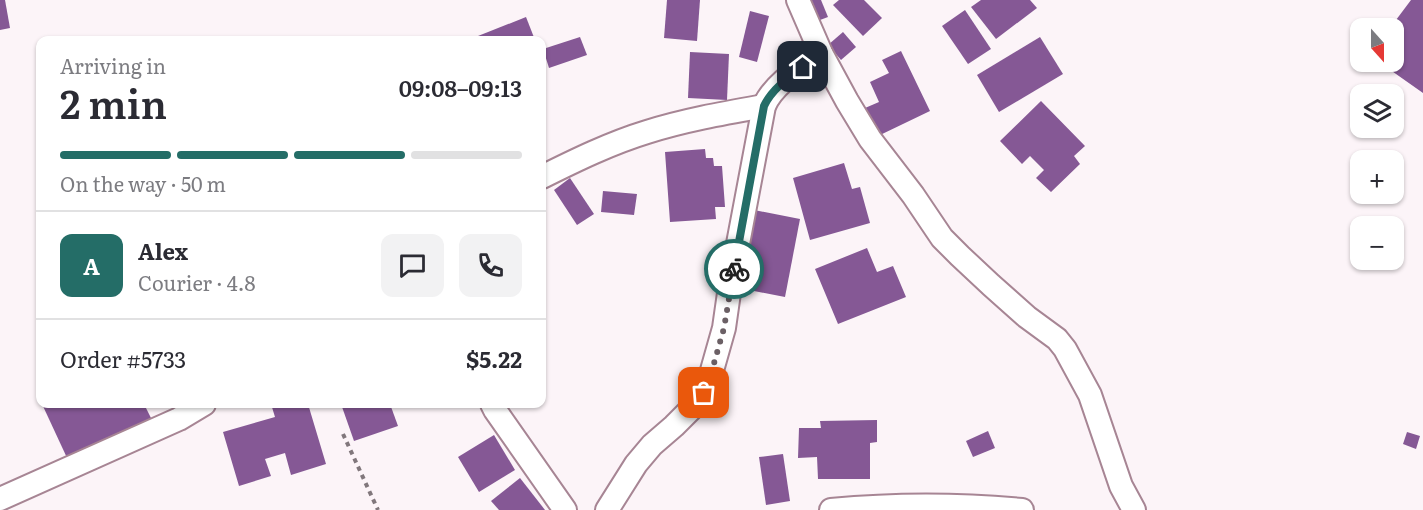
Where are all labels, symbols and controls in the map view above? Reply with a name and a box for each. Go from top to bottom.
north arrow [1350,18,1404,72]
map controls [1350,18,1404,270]
pin [777,41,828,92]
text: Arriving in [60,50,166,80]
icon: home [786,50,819,83]
text: 09:08–09:13 [399,71,522,104]
text: 2 min [60,73,167,131]
button: layers [1350,84,1404,138]
button: + [1350,150,1404,204]
text: On the way · 50 m [60,168,226,198]
button: − [1350,216,1404,270]
text: Alex [138,234,188,267]
button: chat [381,234,444,297]
button: phone [459,234,522,297]
courier [704,239,764,299]
text: A [83,249,100,282]
icon: bike [718,253,751,286]
text: Courier · 4.8 [138,267,255,297]
text: Order #5733 [60,342,186,375]
text: $5.22 [466,342,522,375]
pin [678,367,729,418]
icon: bag [687,376,720,409]

